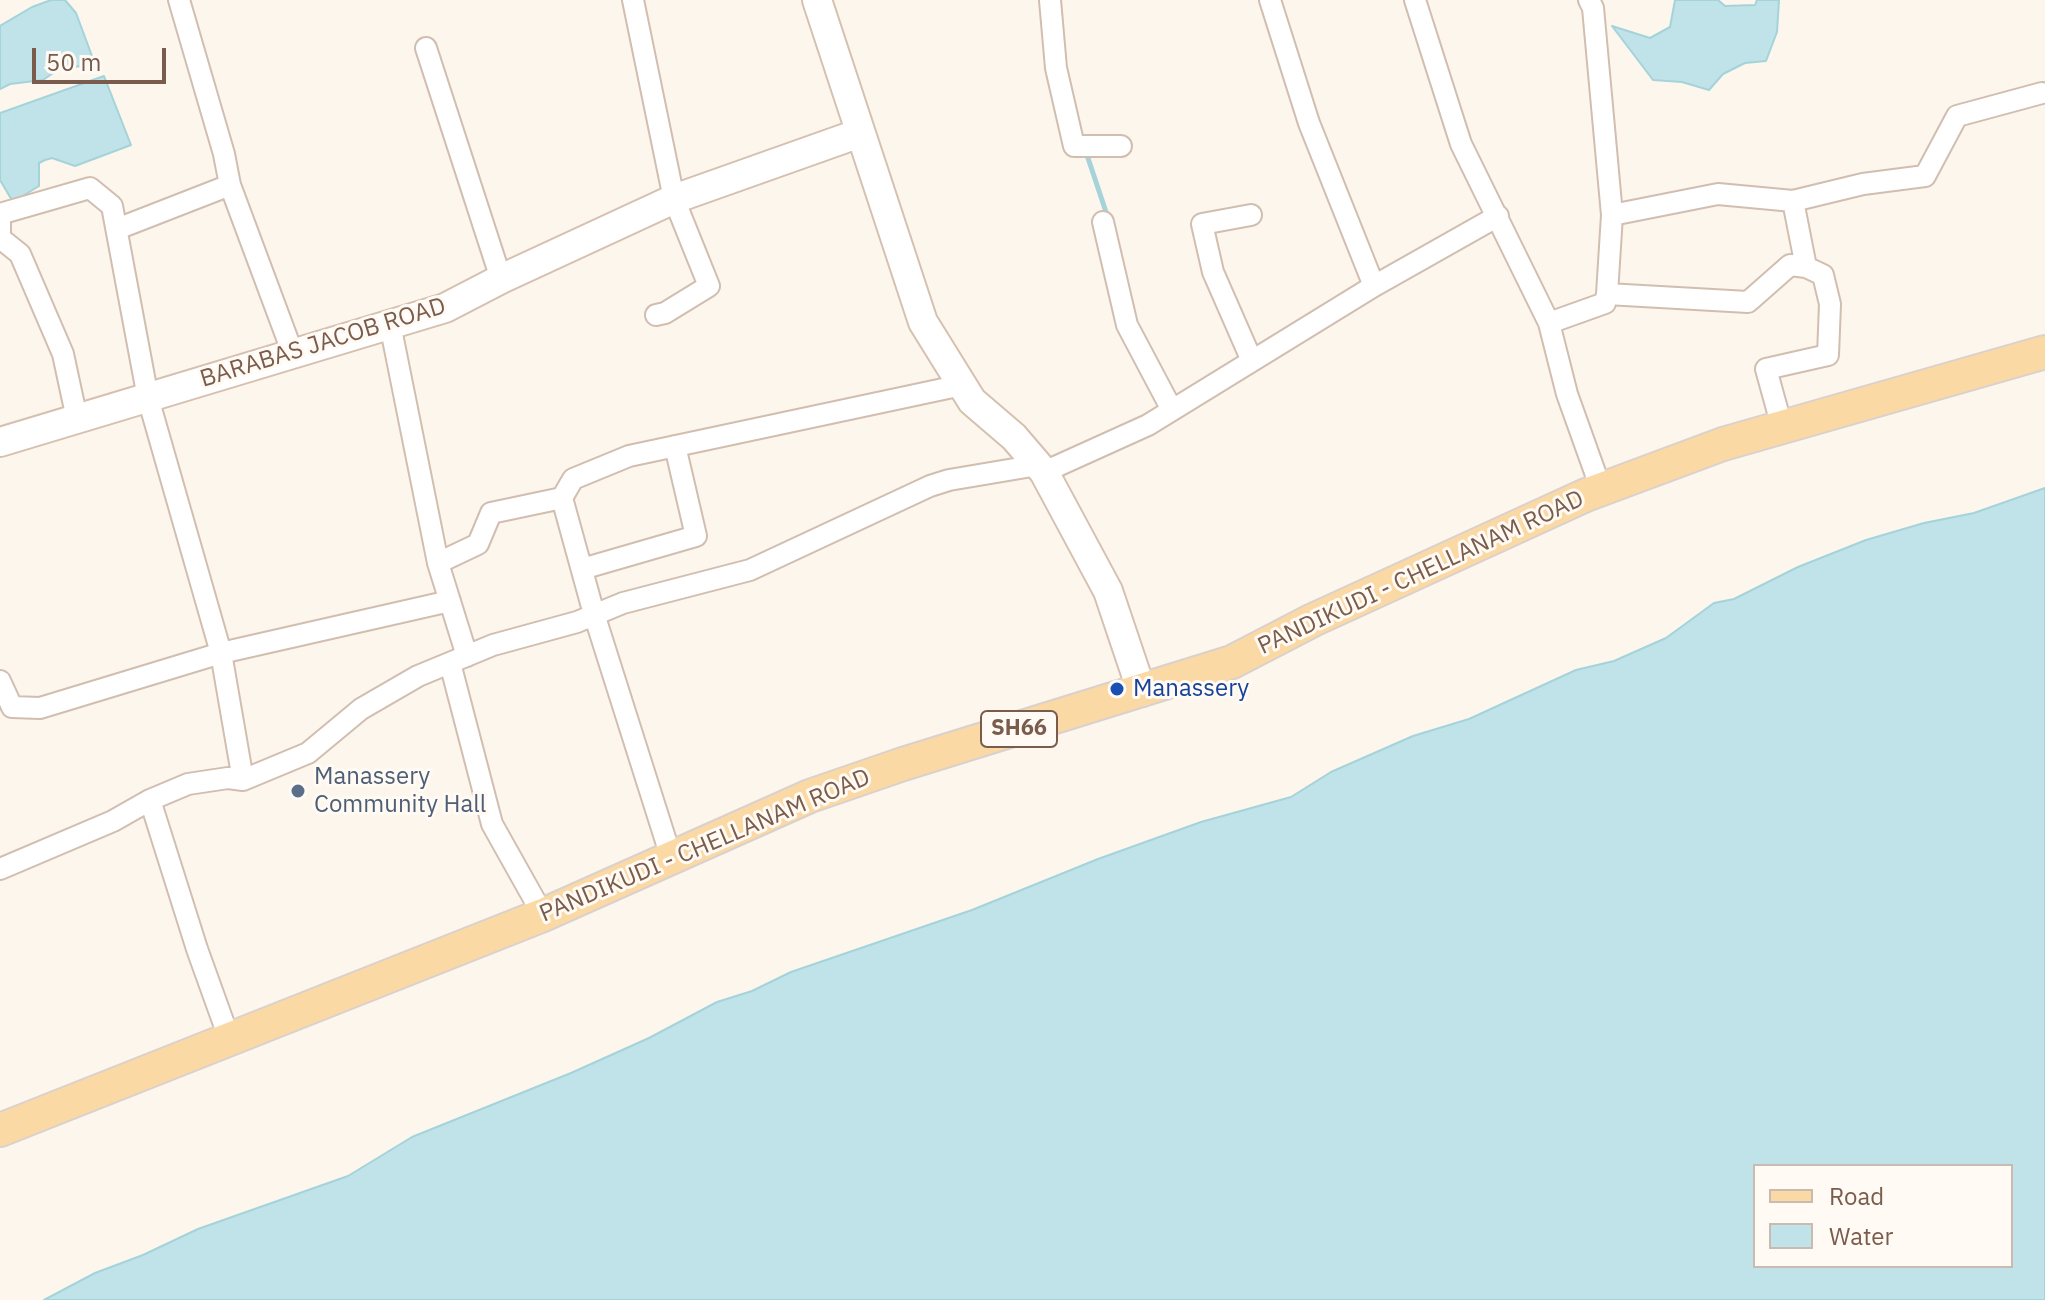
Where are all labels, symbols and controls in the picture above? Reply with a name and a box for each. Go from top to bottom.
scale bar [36,32,170,82]
text: 50 m [46,46,101,78]
street label: BARABAS JACOB ROAD [197,292,449,394]
street label: PANDIKUDI - CHELLANAM ROAD [1254,485,1588,661]
place label: Manassery [1133,675,1249,703]
marker: Manassery [1108,680,1126,698]
road number: SH66 [981,711,1057,747]
place label: Manassery Community Hall [314,763,486,819]
street label: PANDIKUDI - CHELLANAM ROAD [535,763,875,929]
marker: Manassery Community Hall [289,782,307,800]
legend [1753,1164,2013,1268]
text: Road [1829,1180,1884,1212]
text: Water [1829,1220,1893,1252]

